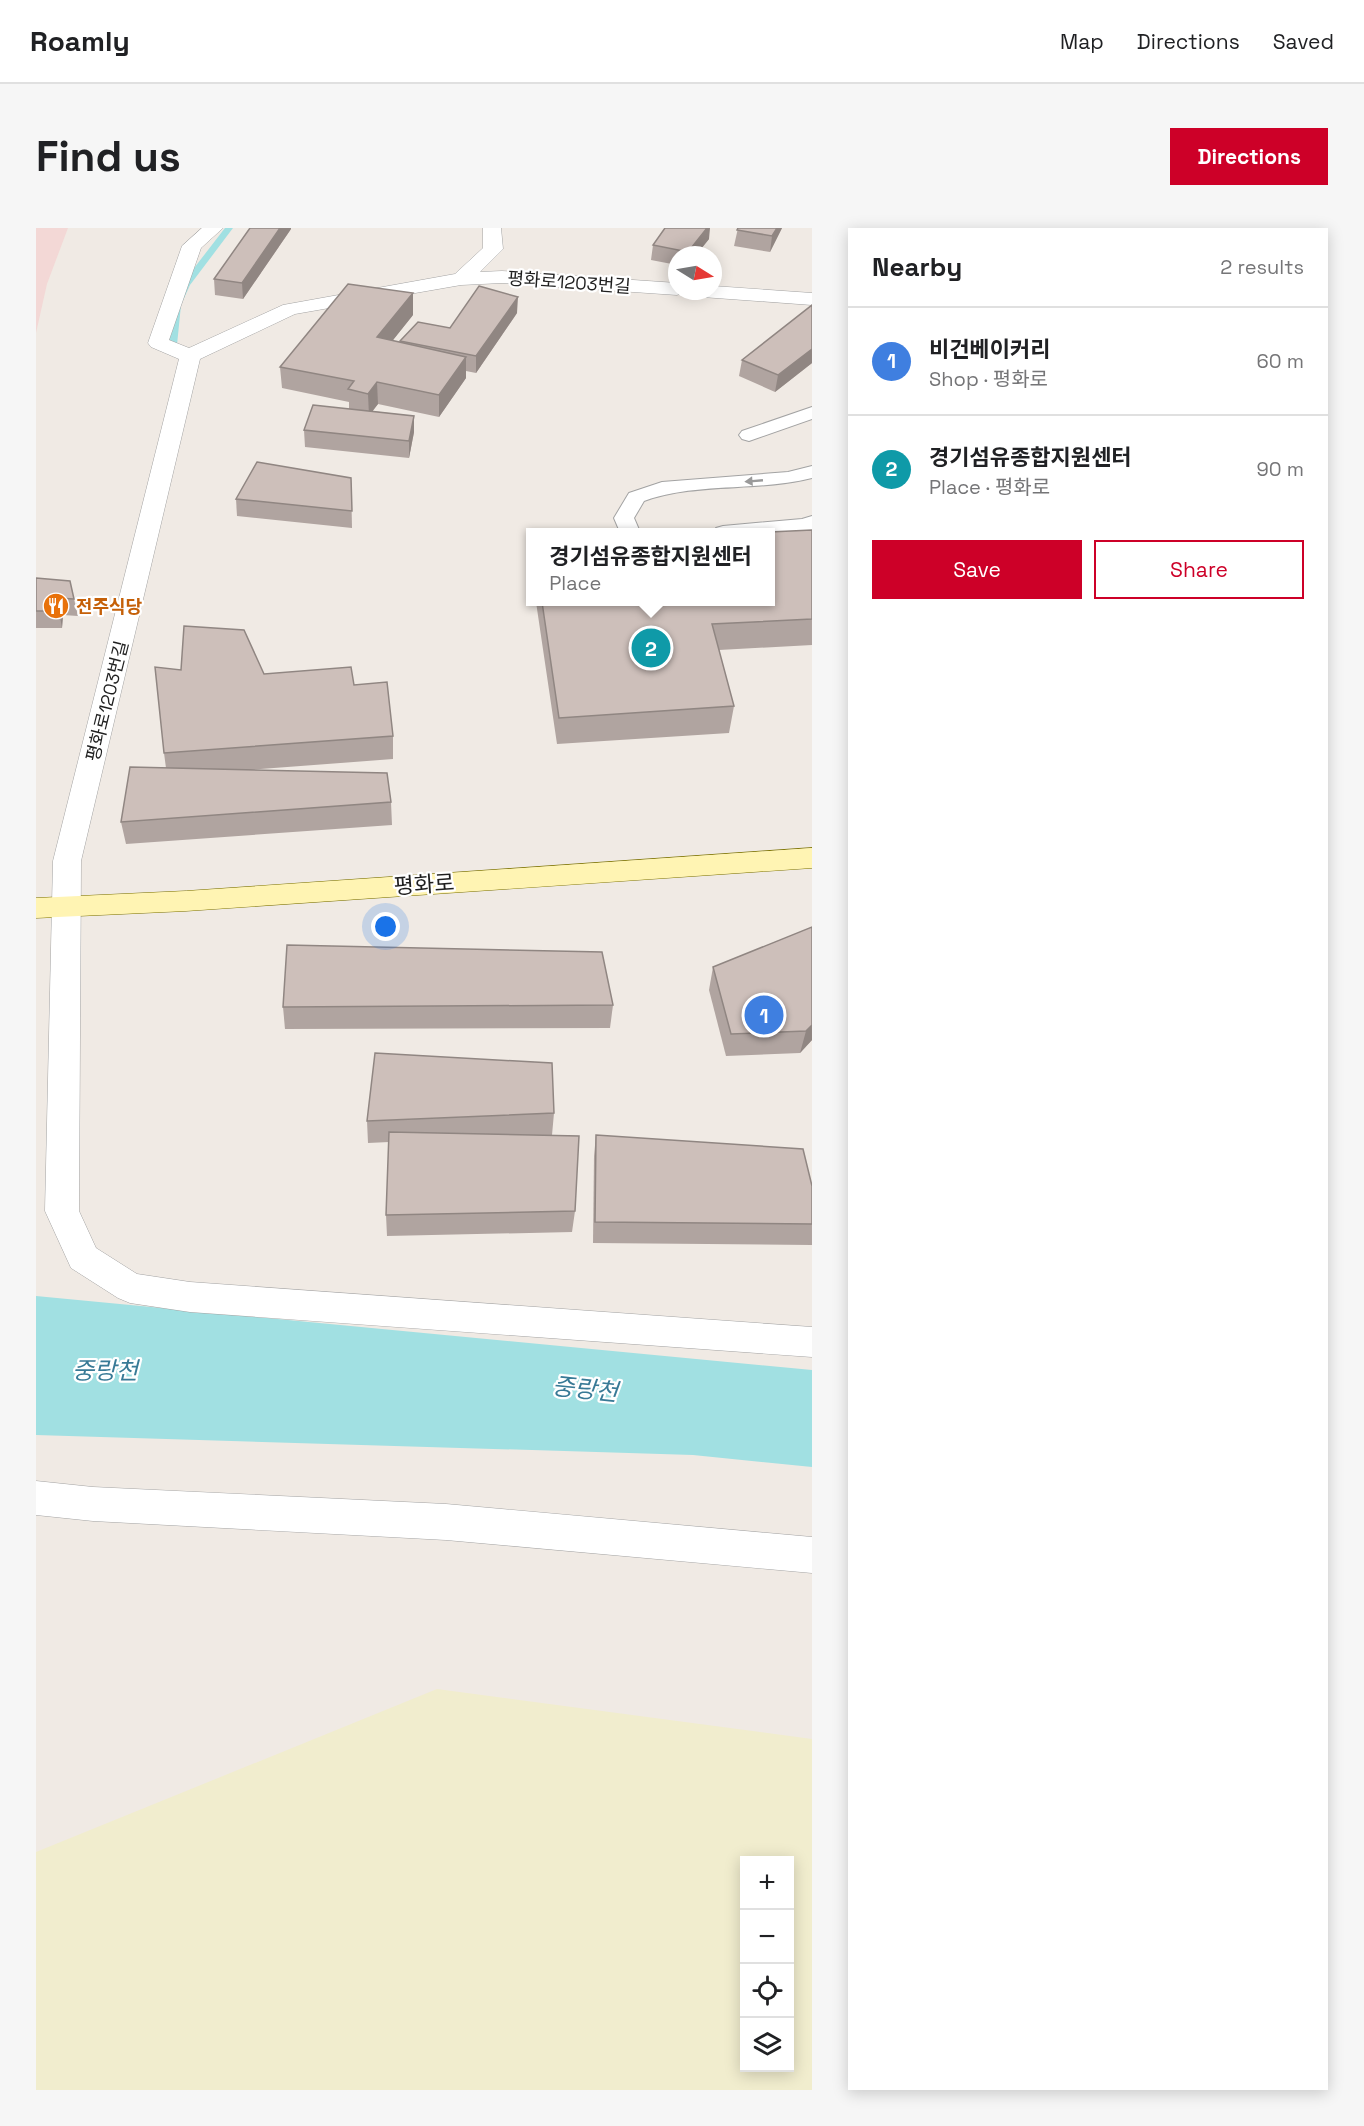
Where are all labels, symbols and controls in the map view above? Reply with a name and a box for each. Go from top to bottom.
text: Roamly [30,23,130,59]
text: Map [1060,28,1104,55]
text: Directions [1137,28,1240,55]
text: Saved [1273,28,1334,55]
button: Directions [1170,128,1328,185]
text: Find us [36,130,181,183]
north arrow [668,246,722,300]
text: Nearby [872,250,962,284]
text: 2 results [1220,254,1304,280]
street label: 평화로1203번길 [507,266,631,298]
text: 비건베이커리 [929,335,1050,363]
text: 1 [887,348,896,374]
text: 60 m [1257,348,1304,374]
text: Shop · 평화로 [929,366,1048,392]
text: 경기섬유종합지원센터 [929,443,1131,471]
text: 2 [886,456,897,482]
text: 90 m [1257,456,1304,482]
text: Place · 평화로 [929,474,1050,500]
one-way arrow [745,476,764,485]
popup [526,528,775,606]
button: Save [872,540,1082,599]
button: Share [1094,540,1304,599]
text: 경기섬유종합지원센터 [549,542,752,570]
text: Place [549,570,601,596]
restaurant icon: 전주식당 [41,591,71,621]
place label: 전주식당 [76,595,142,618]
pin: 2 [632,626,670,670]
street label: 평화로1203번길 [81,638,133,764]
street label: 평화로 [393,868,455,900]
your location [371,912,400,941]
pin: 1 [744,992,784,1038]
water label: 중랑천 [72,1355,141,1386]
water label: 중랑천 [550,1370,622,1408]
map controls [740,1856,794,2072]
button: + [740,1856,794,1910]
button: − [740,1910,794,1964]
button: locate [740,1964,794,2018]
button: layers [740,2018,794,2072]

